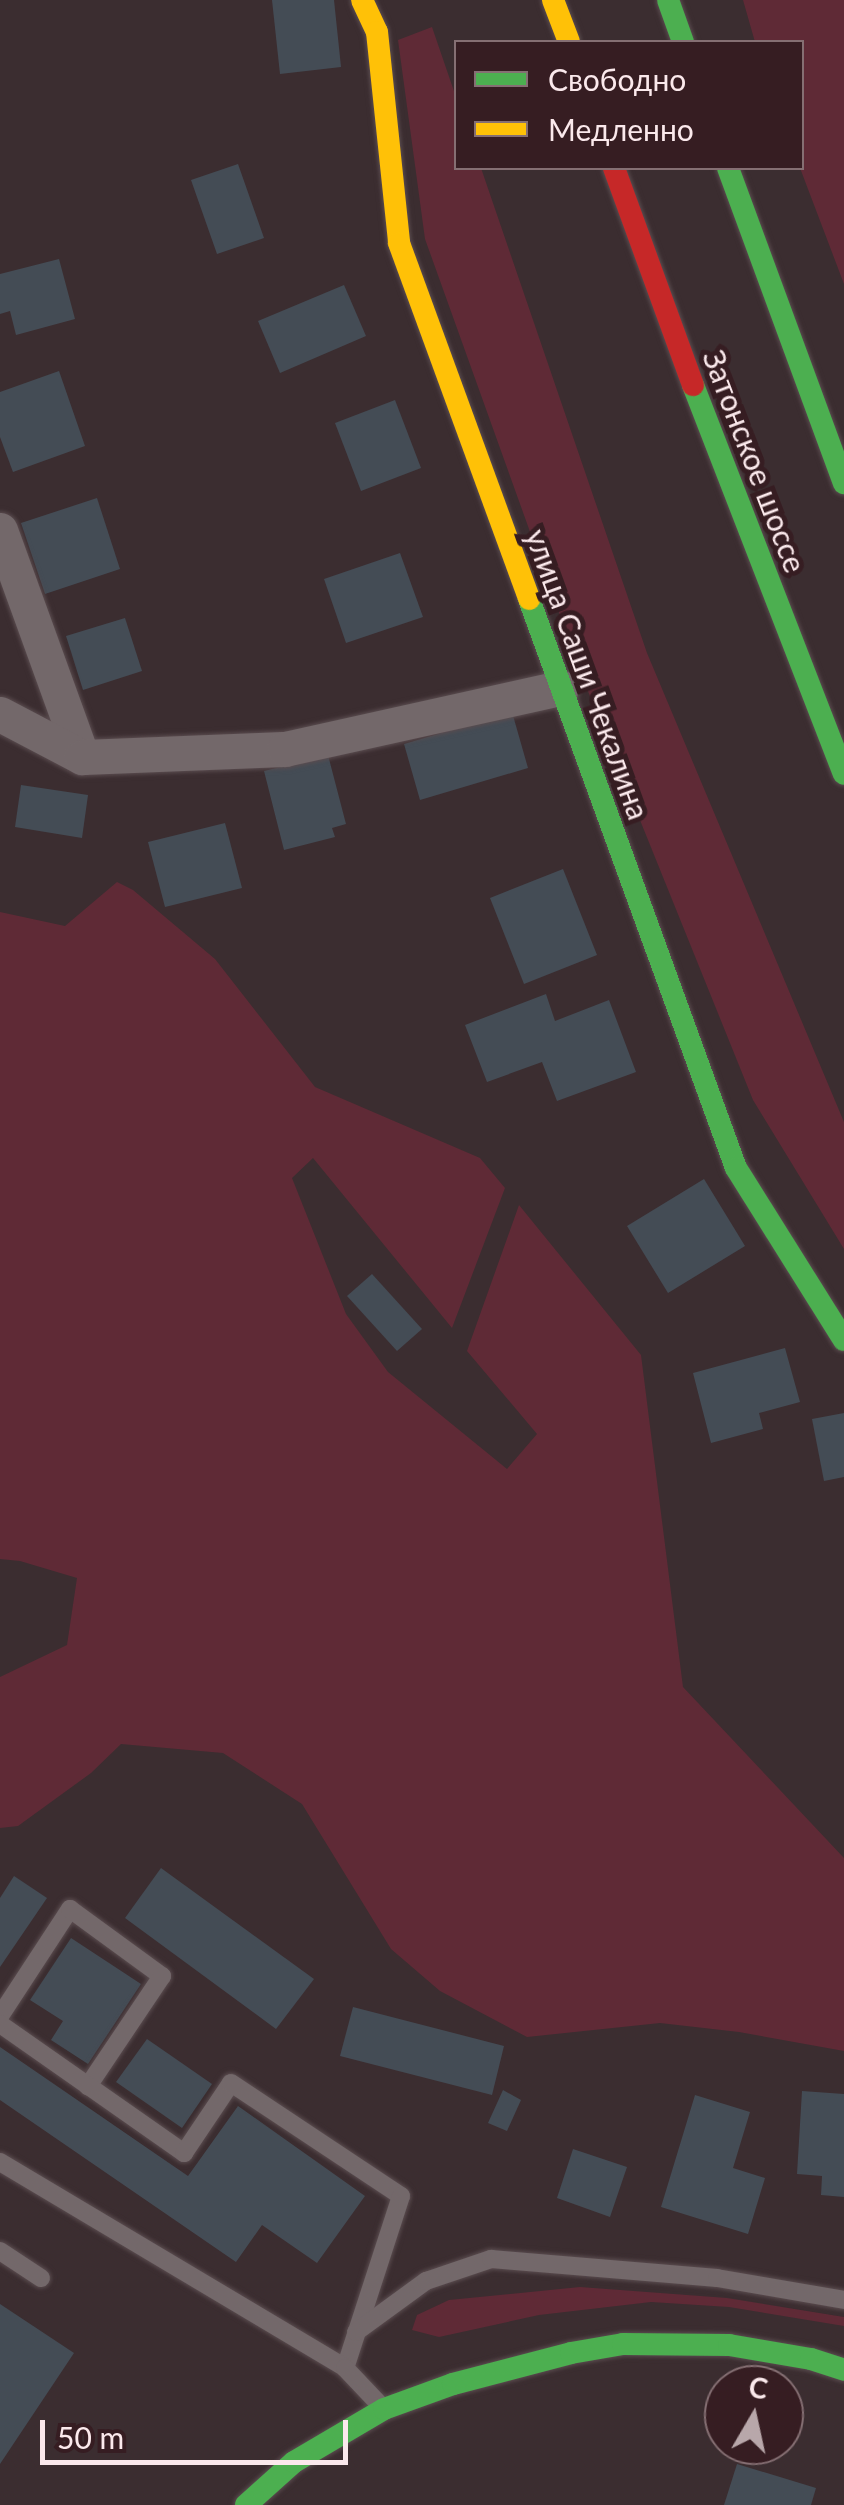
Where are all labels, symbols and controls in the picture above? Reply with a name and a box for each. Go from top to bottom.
legend [454,40,804,170]
text: Свободно [548,61,686,97]
text: Медленно [548,111,694,147]
street label: Затонское шоссе [696,345,814,577]
street label: улица Саши Чекалина [519,524,657,824]
north arrow [704,2365,804,2465]
text: С [747,2369,770,2406]
scale bar [45,2400,352,2462]
text: 50 m [57,2419,124,2455]

